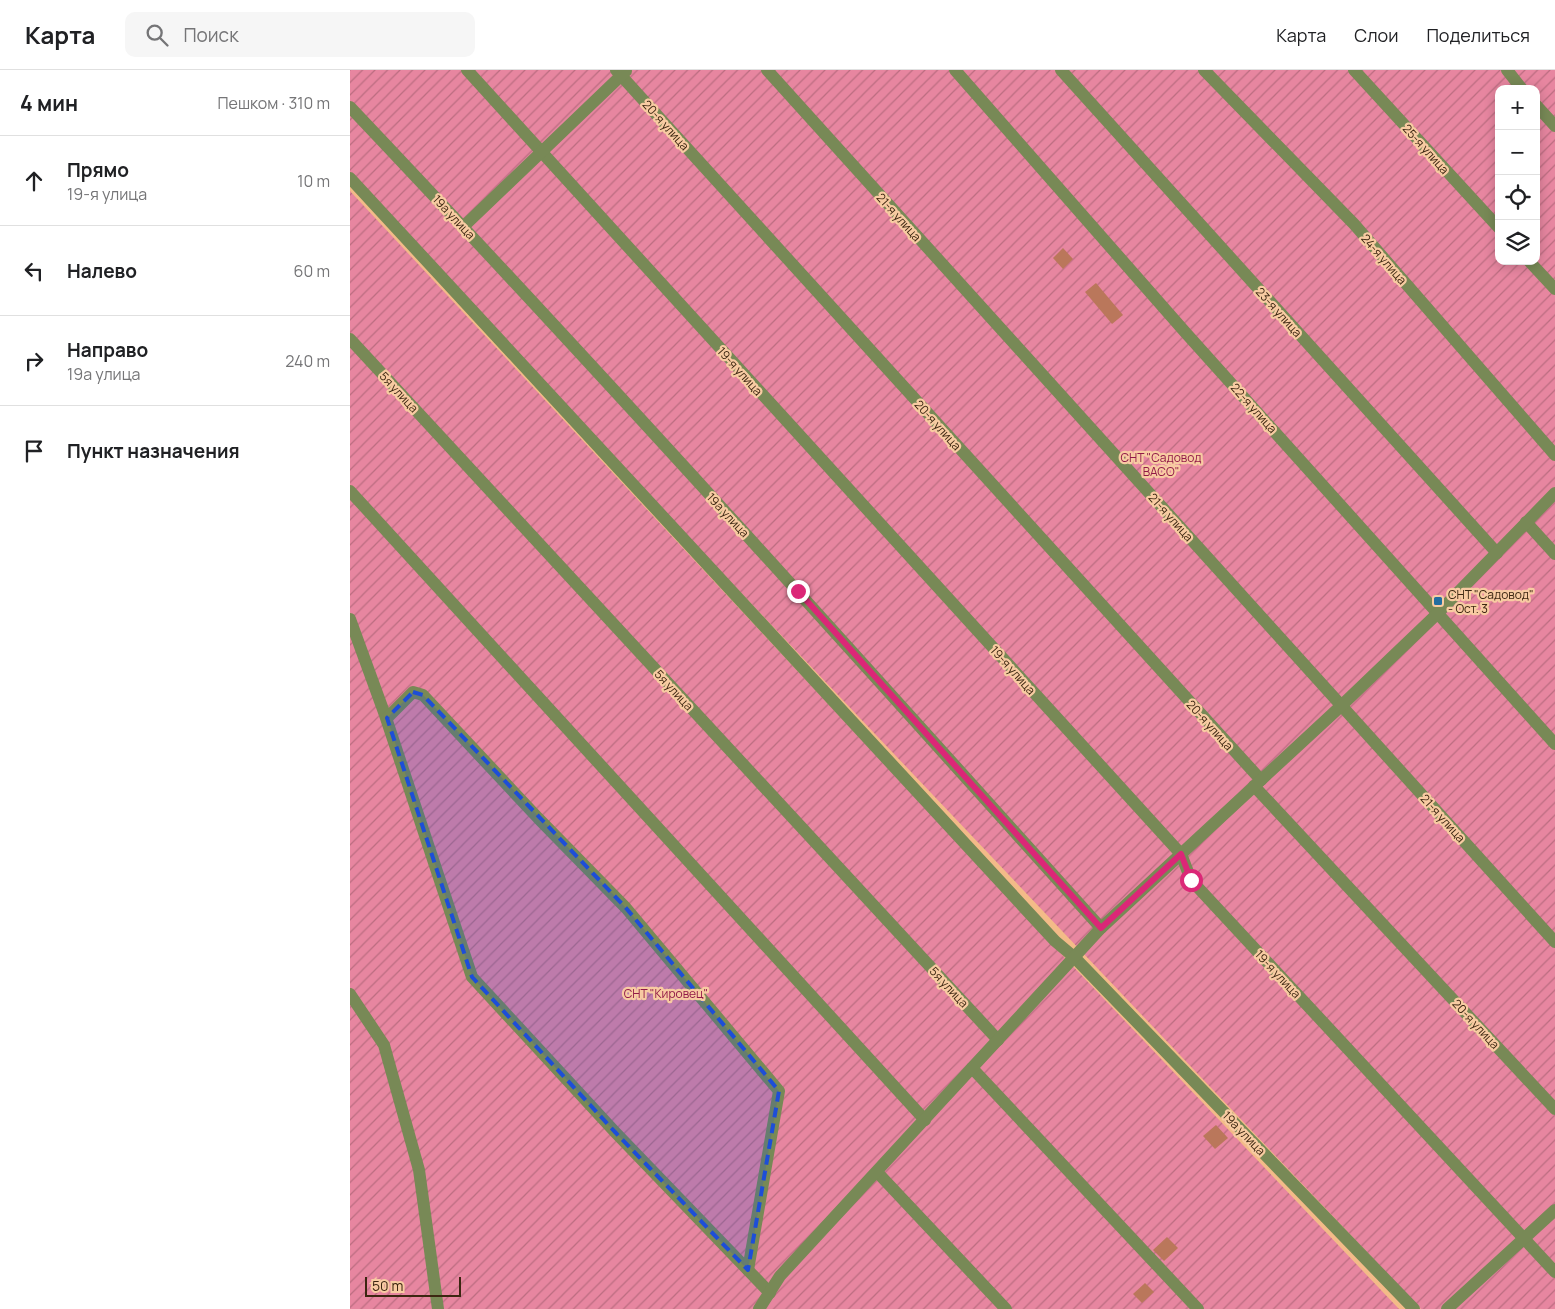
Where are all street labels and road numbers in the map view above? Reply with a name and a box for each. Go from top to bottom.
street label: 20-я улица [639,96,693,154]
street label: 25-я улица [1399,120,1453,178]
street label: 21-я улица [873,189,925,245]
street label: 19а улица [429,191,479,243]
street label: 24-я улица [1357,230,1411,288]
street label: 23-я улица [1252,283,1306,341]
street label: 19-я улица [714,343,766,399]
street label: 5я улица [376,368,422,416]
street label: 22-я улица [1227,379,1281,437]
street label: 20-я улица [911,396,965,454]
street label: 19а улица [703,489,753,541]
street label: 21-я улица [1145,489,1197,545]
street label: 19-я улица [987,642,1039,698]
street label: 5я улица [651,666,697,714]
street label: 20-я улица [1183,696,1237,754]
street label: 21-я улица [1417,790,1469,846]
street label: 19-я улица [1251,946,1305,1002]
street label: 5я улица [926,963,972,1011]
street label: 20-я улица [1449,995,1503,1053]
street label: 19а улица [1219,1107,1269,1159]

